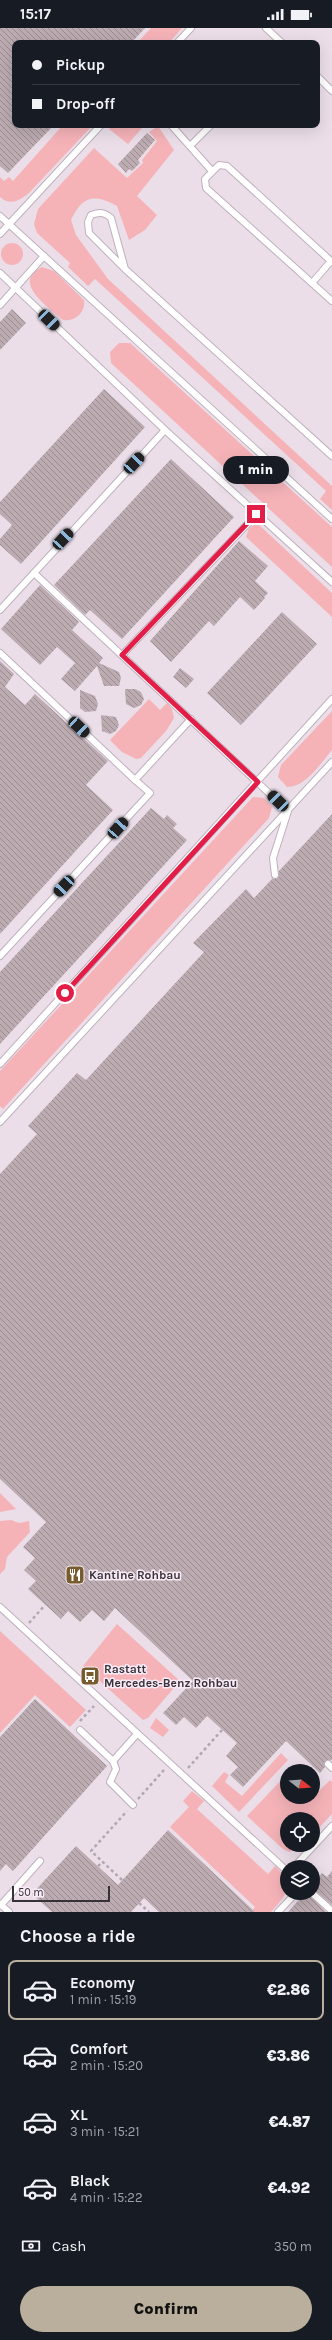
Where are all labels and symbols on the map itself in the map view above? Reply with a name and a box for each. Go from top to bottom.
car [36,307,62,333]
car [121,450,147,476]
callout: 1 min [223,456,289,484]
route end [247,505,265,523]
car [50,526,76,552]
car [66,714,92,740]
car [265,788,291,814]
car [106,815,130,841]
car [51,873,77,899]
route start [56,984,74,1002]
restaurant icon: Kantine Rohbau [64,1564,86,1586]
place label: Kantine Rohbau [89,1568,181,1582]
place label: Rastatt Mercedes-Benz Rohbau [104,1662,237,1690]
bus stop icon: Rastatt Mercedes-Benz Rohbau [79,1665,101,1687]
north arrow [280,1764,320,1804]
scale bar [12,1884,110,1903]

